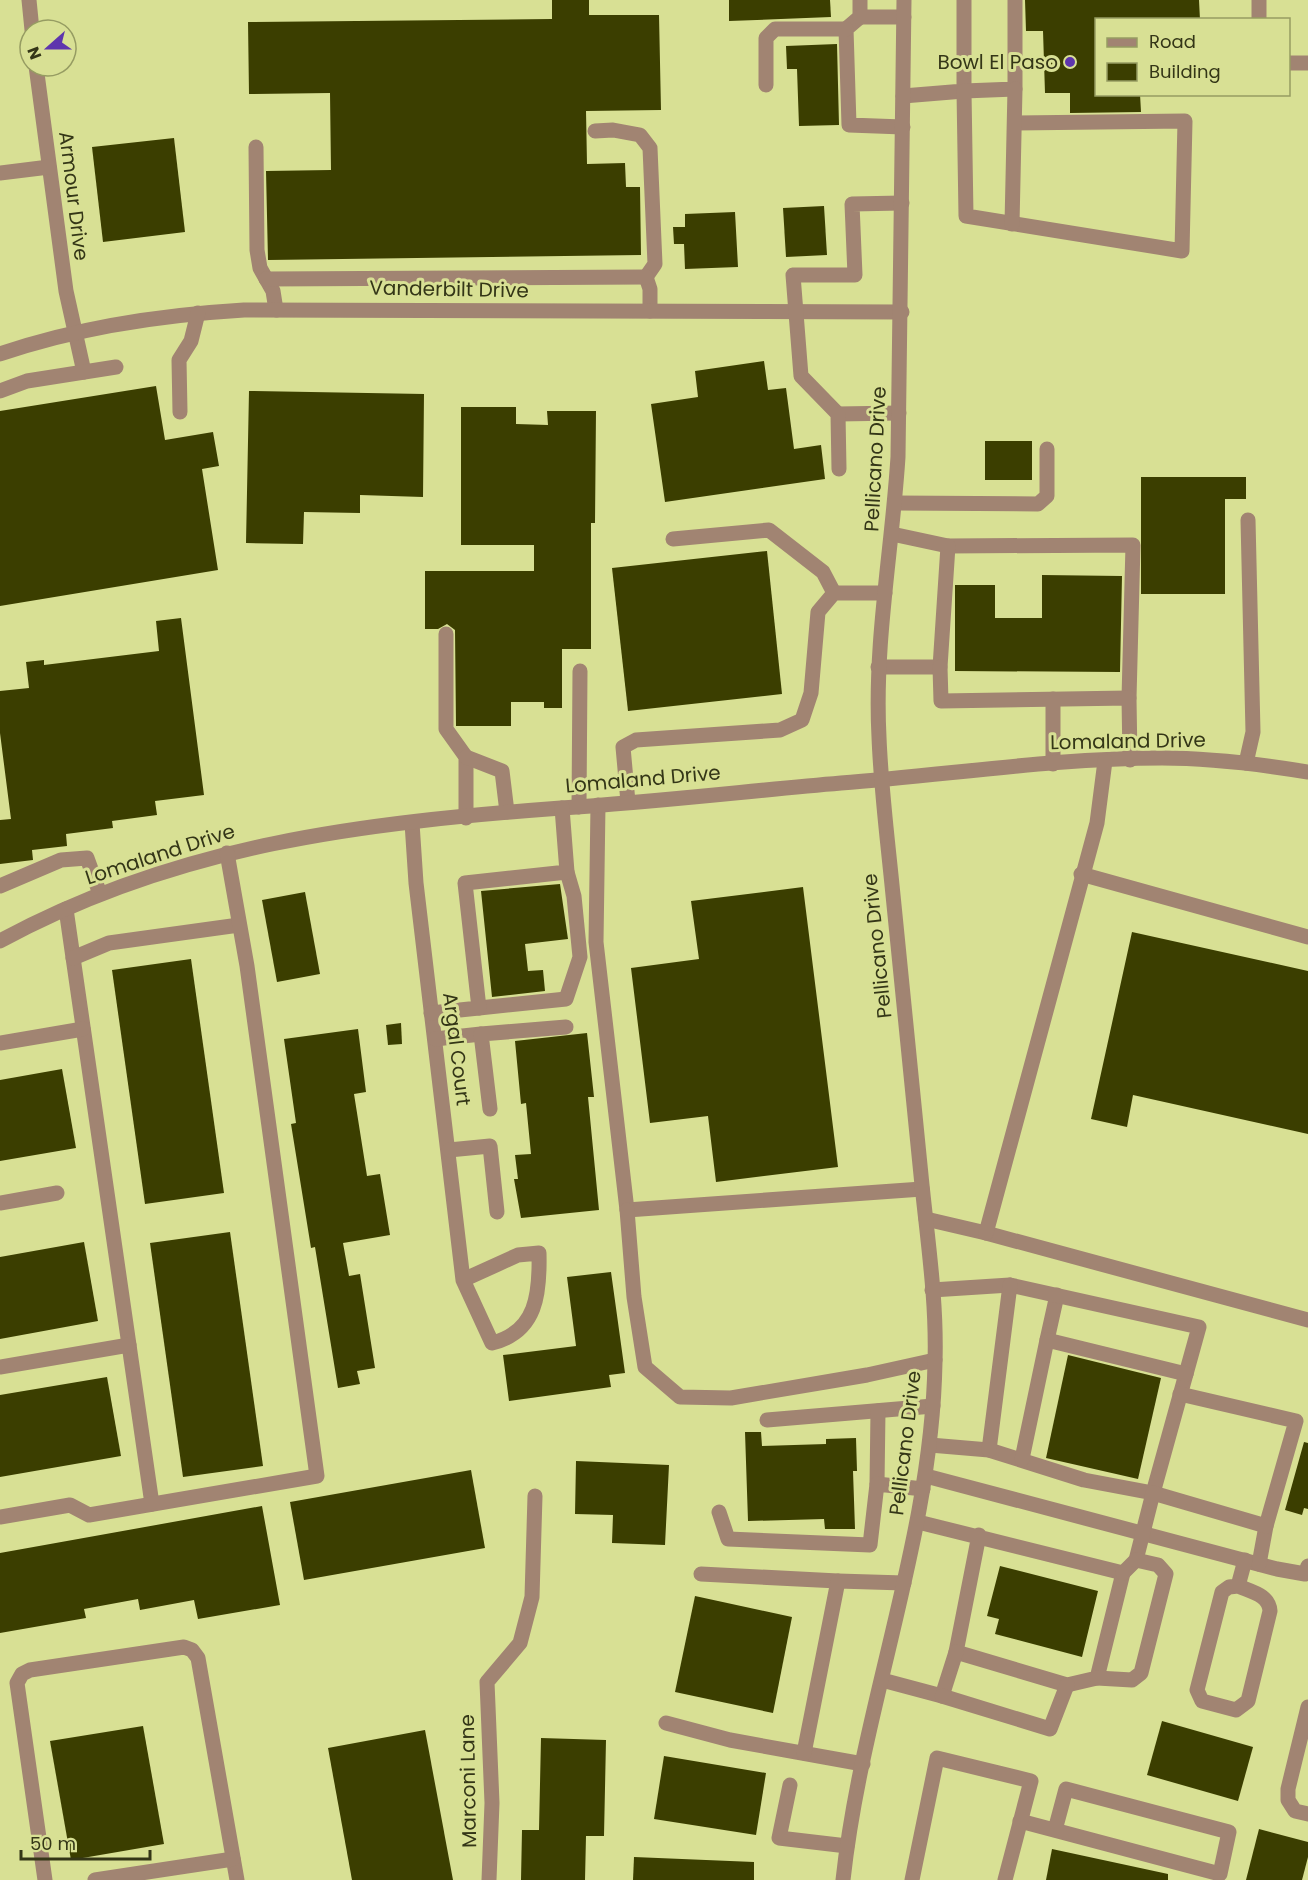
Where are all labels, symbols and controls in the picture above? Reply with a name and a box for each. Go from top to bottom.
north arrow [18,18,78,78]
legend [1095,18,1290,96]
text: Road [1149,29,1196,54]
text: N [22,43,47,63]
place label: Bowl El Paso [937,48,1058,76]
marker: Bowl El Paso [1063,55,1077,69]
text: Building [1149,59,1221,84]
street label: Armour Drive [52,130,96,262]
street label: Vanderbilt Drive [369,274,529,304]
street label: Pellicano Drive [857,386,893,532]
street label: Lomaland Drive [1050,726,1206,756]
street label: Lomaland Drive [564,758,722,800]
street label: Lomaland Drive [82,817,238,891]
street label: Pellicano Drive [855,872,899,1020]
street label: Argal Court [436,991,478,1107]
street label: Pellicano Drive [882,1369,928,1517]
street label: Marconi Lane [453,1714,483,1848]
scale bar [21,1823,150,1861]
text: 50 m [30,1831,76,1856]

